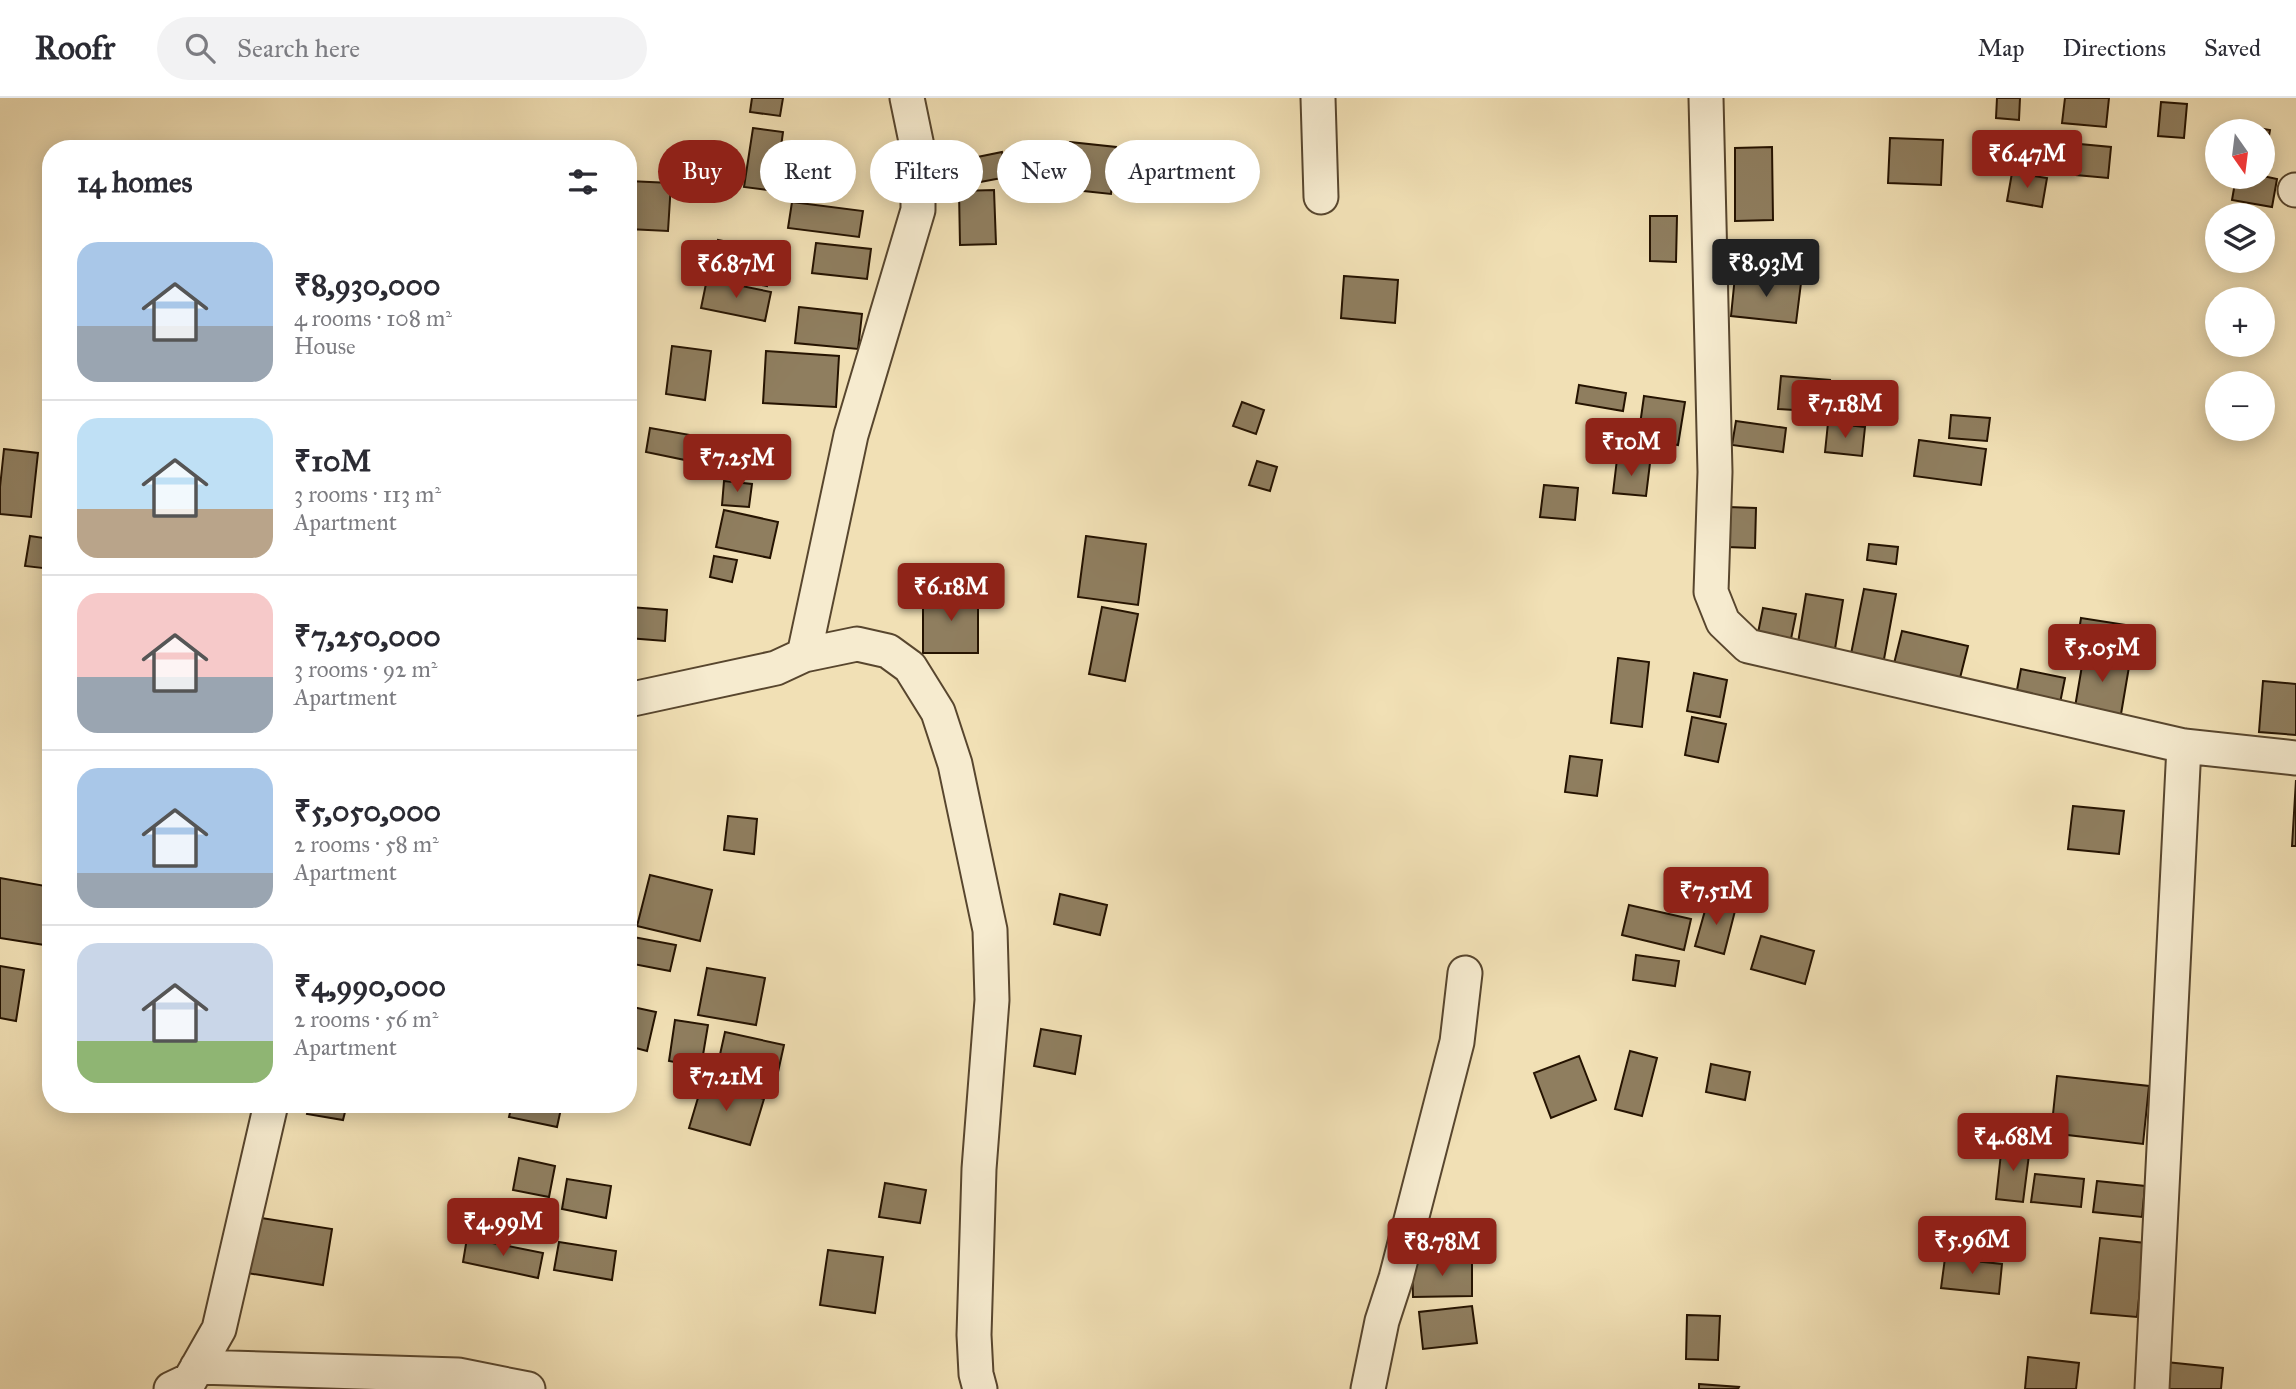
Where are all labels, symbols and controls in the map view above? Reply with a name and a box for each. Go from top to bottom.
search box [157,17,647,80]
text: Roofr [35,28,115,68]
icon: search [181,29,219,67]
text: Search here [237,32,360,64]
text: Map [1978,33,2025,63]
text: Directions [2063,33,2166,63]
text: Saved [2204,33,2261,63]
north arrow [2205,119,2275,189]
map controls [2205,119,2275,441]
pin: ₹6.47M [1970,130,2084,190]
text: ₹6.47M [1988,139,2066,167]
chip: Buy [658,140,746,203]
chip: Rent [760,140,856,203]
chip: Filters [870,140,983,203]
chip: New [997,140,1091,203]
chip: Apartment [1105,140,1260,203]
icon: filters [564,163,602,201]
text: 14 homes [77,164,192,200]
button: layers [2205,203,2275,273]
pin: ₹6.87M [679,240,793,300]
pin: ₹8.93M [1709,240,1823,299]
text: ₹8.93M [1728,248,1804,276]
text: ₹6.87M [697,249,775,277]
text: ₹8,930,000 [294,267,440,303]
icon: home [133,270,217,354]
button: + [2205,287,2275,357]
text: 4 rooms · 108 m² [294,304,452,332]
text: House [294,332,356,360]
button: − [2205,371,2275,441]
pin: ₹7.18M [1788,380,1902,440]
text: ₹7.18M [1808,389,1882,417]
pin: ₹10M [1590,418,1672,478]
text: ₹10M [1601,427,1661,455]
pin: ₹7.25M [680,434,794,494]
text: ₹10M [294,443,371,479]
text: ₹7.25M [699,443,775,471]
icon: home [133,446,217,530]
text: 3 rooms · 113 m² [294,480,441,508]
text: Apartment [294,508,397,536]
pin: ₹6.18M [894,564,1008,623]
text: ₹6.18M [914,572,988,600]
text: ₹7,250,000 [294,618,441,654]
icon: home [133,621,217,705]
pin: ₹5.05M [2045,624,2159,684]
text: ₹5.05M [2064,633,2140,661]
text: 3 rooms · 92 m² [294,655,437,683]
text: Apartment [294,683,397,711]
text: ₹5,050,000 [294,793,441,829]
icon: home [133,796,217,880]
text: 2 rooms · 58 m² [294,830,439,858]
text: Apartment [294,858,397,886]
pin: ₹7.51M [1659,868,1773,927]
text: ₹7.51M [1679,876,1753,904]
text: ₹4,990,000 [294,968,446,1004]
icon: home [133,971,217,1055]
text: 2 rooms · 56 m² [294,1005,438,1033]
text: Apartment [294,1033,397,1061]
pin: ₹7.21M [669,1054,783,1113]
text: ₹7.21M [689,1062,763,1090]
pin: ₹4.68M [1956,1114,2070,1173]
text: ₹4.68M [1973,1122,2053,1150]
pin: ₹4.99M [446,1198,560,1258]
text: ₹4.99M [463,1207,543,1235]
pin: ₹5.96M [1915,1216,2029,1276]
pin: ₹8.78M [1385,1218,1499,1278]
text: ₹5.96M [1934,1225,2010,1253]
text: ₹8.78M [1403,1227,1481,1255]

